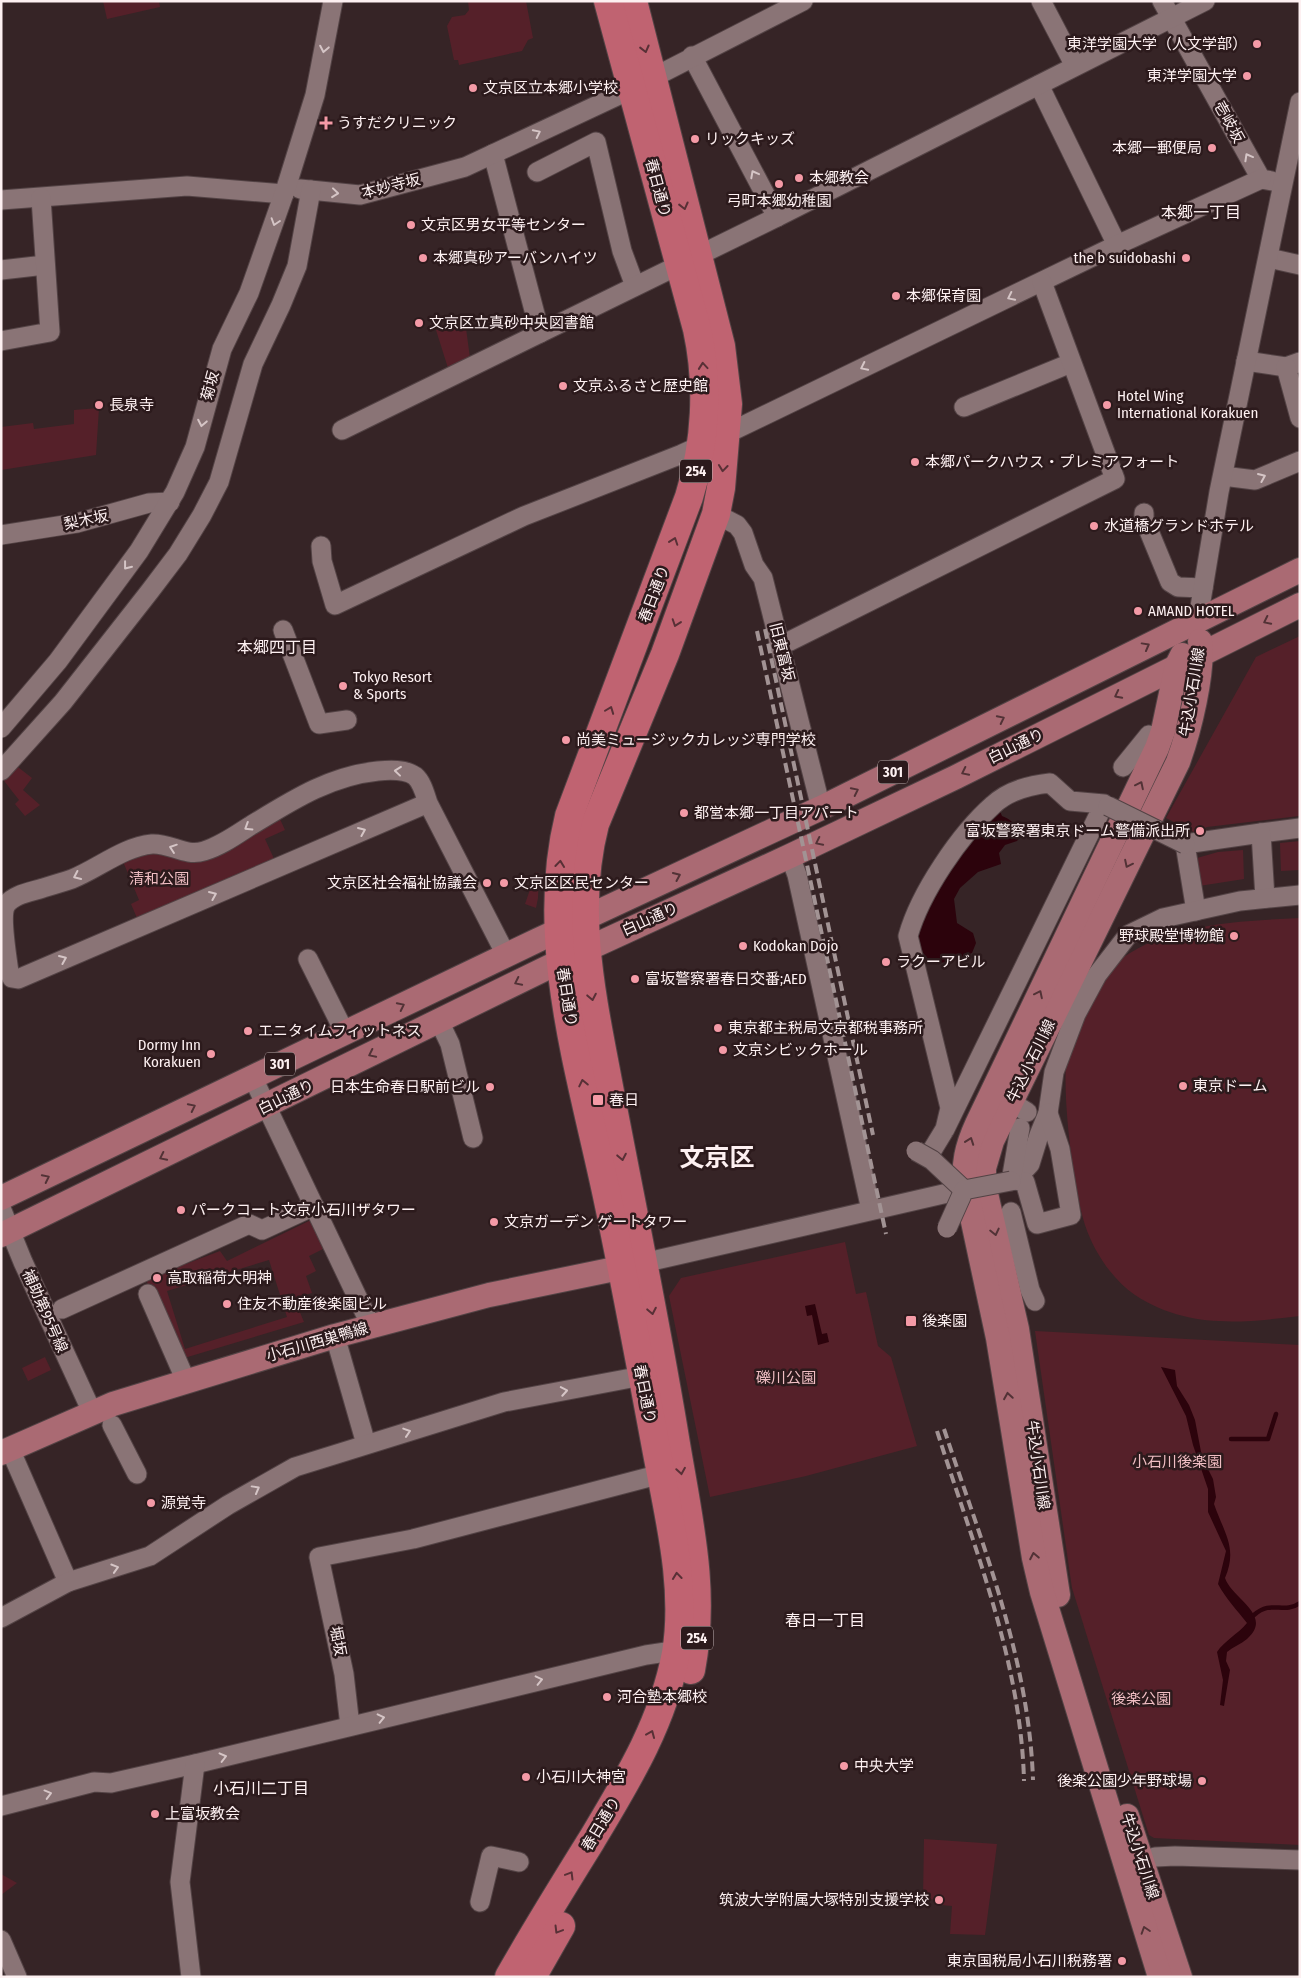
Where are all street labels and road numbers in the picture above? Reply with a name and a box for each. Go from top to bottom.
street label: 壱岐坂 [1210,98,1248,146]
street label: 春日通り [642,157,674,219]
street label: 本妙寺坂 [360,170,422,202]
street label: 菊坂 [197,369,223,403]
road number: 254 [680,460,712,482]
street label: 梨木坂 [62,507,110,533]
street label: 春日通り [635,563,673,625]
street label: 旧東富坂 [766,621,798,683]
street label: 牛込小石川線 [1176,646,1208,738]
street label: 白山通り [985,725,1047,767]
road number: 301 [878,760,908,784]
street label: 白山通り [619,899,681,939]
street label: 春日通り [553,966,581,1028]
street label: 牛込小石川線 [1003,1017,1059,1105]
road number: 301 [265,1052,295,1076]
street label: 白山通り [255,1076,317,1118]
street label: 補助第95号線 [19,1267,71,1355]
street label: 小石川西巣鴨線 [264,1319,370,1365]
street label: 春日通り [630,1363,660,1425]
street label: 牛込小石川線 [1023,1419,1053,1511]
street label: 堀坂 [326,1625,350,1657]
road number: 254 [681,1626,713,1650]
street label: 春日通り [578,1794,624,1854]
street label: 牛込小石川線 [1118,1810,1162,1902]

